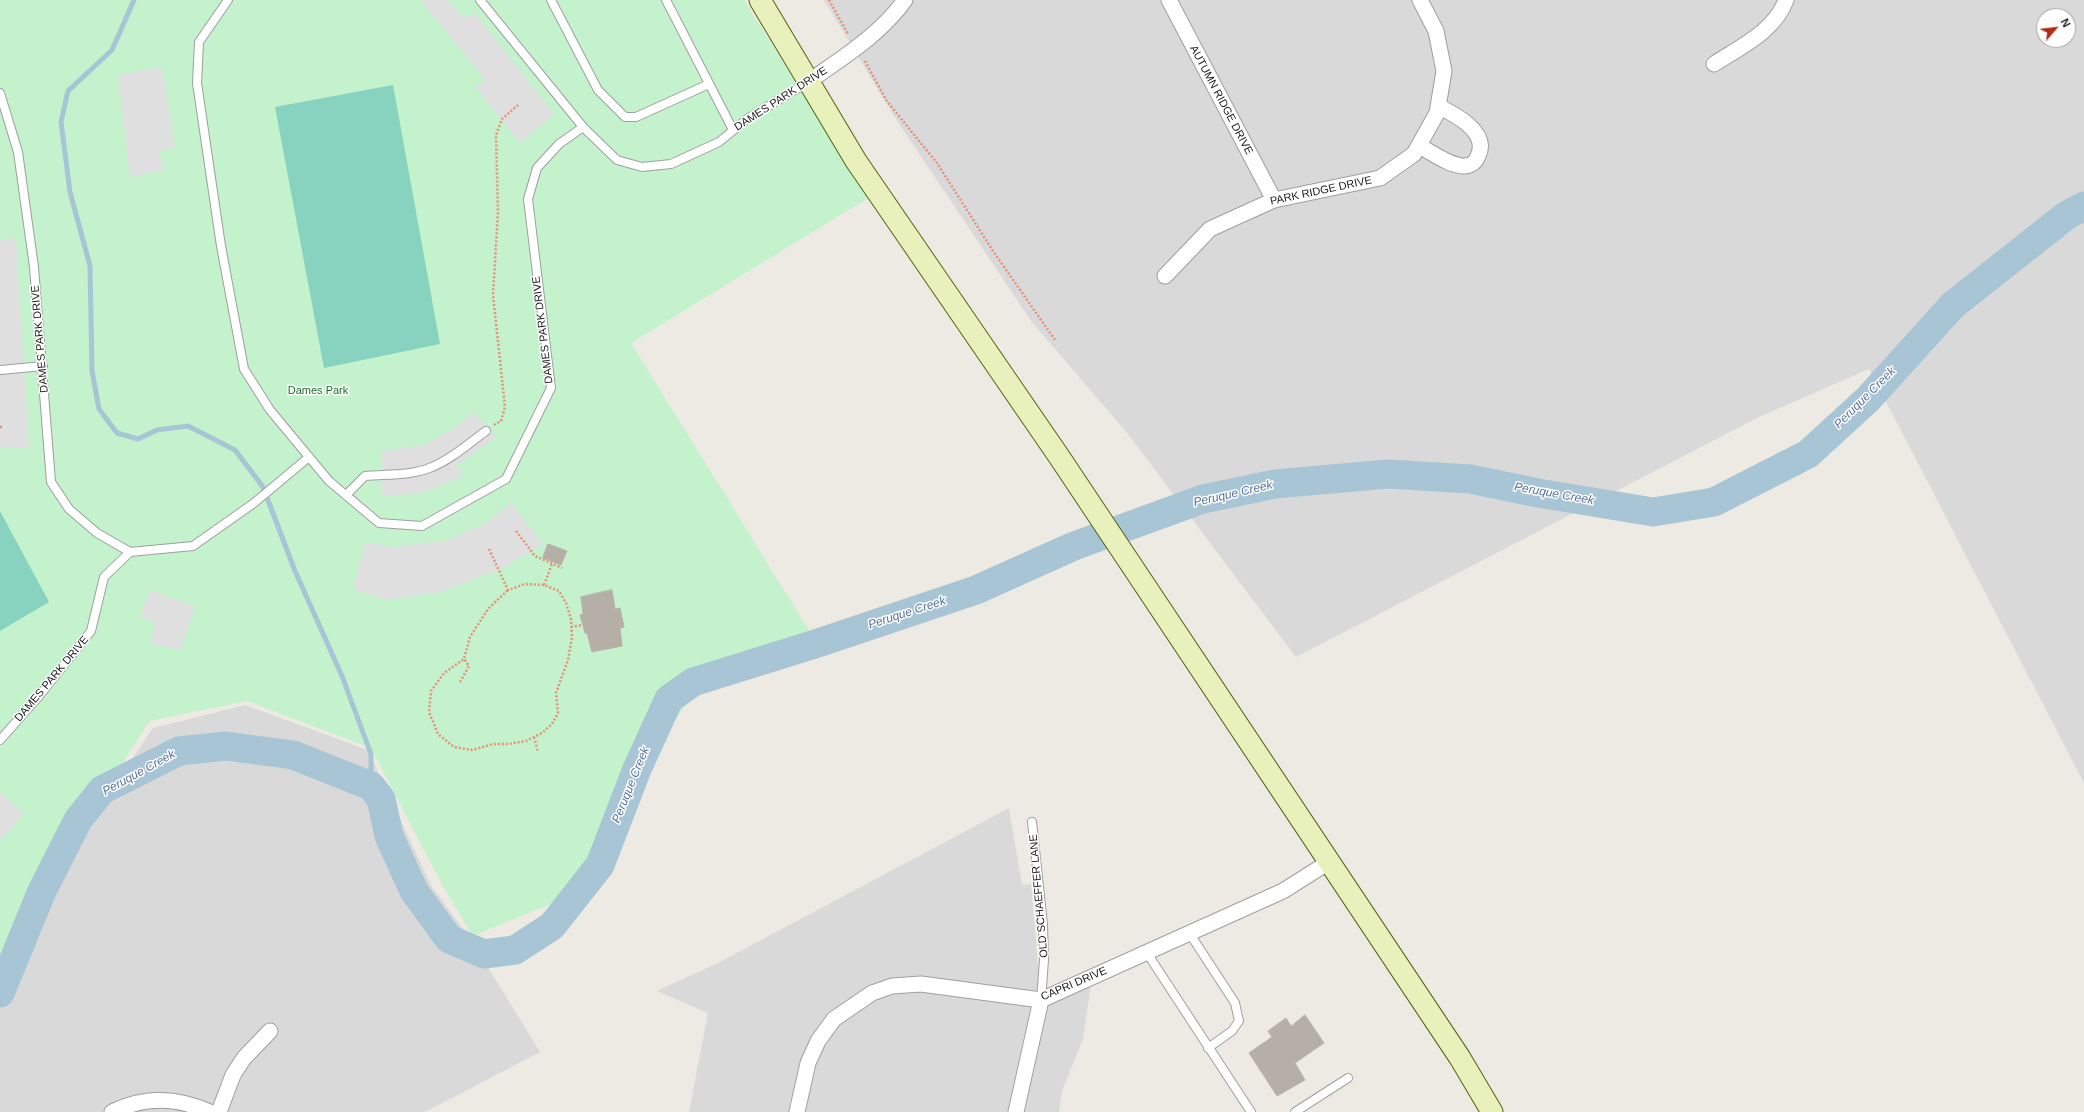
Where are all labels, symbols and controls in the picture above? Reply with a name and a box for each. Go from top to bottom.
north arrow [2036,8,2076,48]
text: N [2059,17,2073,29]
street label: AUTUMN RIDGE DRIVE [1187,43,1255,157]
street label: DAMES PARK DRIVE [732,64,830,134]
street label: PARK RIDGE DRIVE [1269,174,1373,208]
street label: DAMES PARK DRIVE [530,276,556,384]
street label: DAMES PARK DRIVE [29,285,51,393]
water label: Peruque Creek [1831,364,1899,432]
park label: Dames Park [288,384,348,398]
water label: Peruque Creek [1192,478,1274,510]
water label: Peruque Creek [1513,480,1595,508]
water label: Peruque Creek [866,594,948,632]
street label: DAMES PARK DRIVE [12,633,92,725]
water label: Peruque Creek [609,745,653,825]
water label: Peruque Creek [100,747,178,799]
street label: OLD SCHAEFFER LANE [1027,834,1051,958]
street label: CAPRI DRIVE [1039,964,1109,1004]

